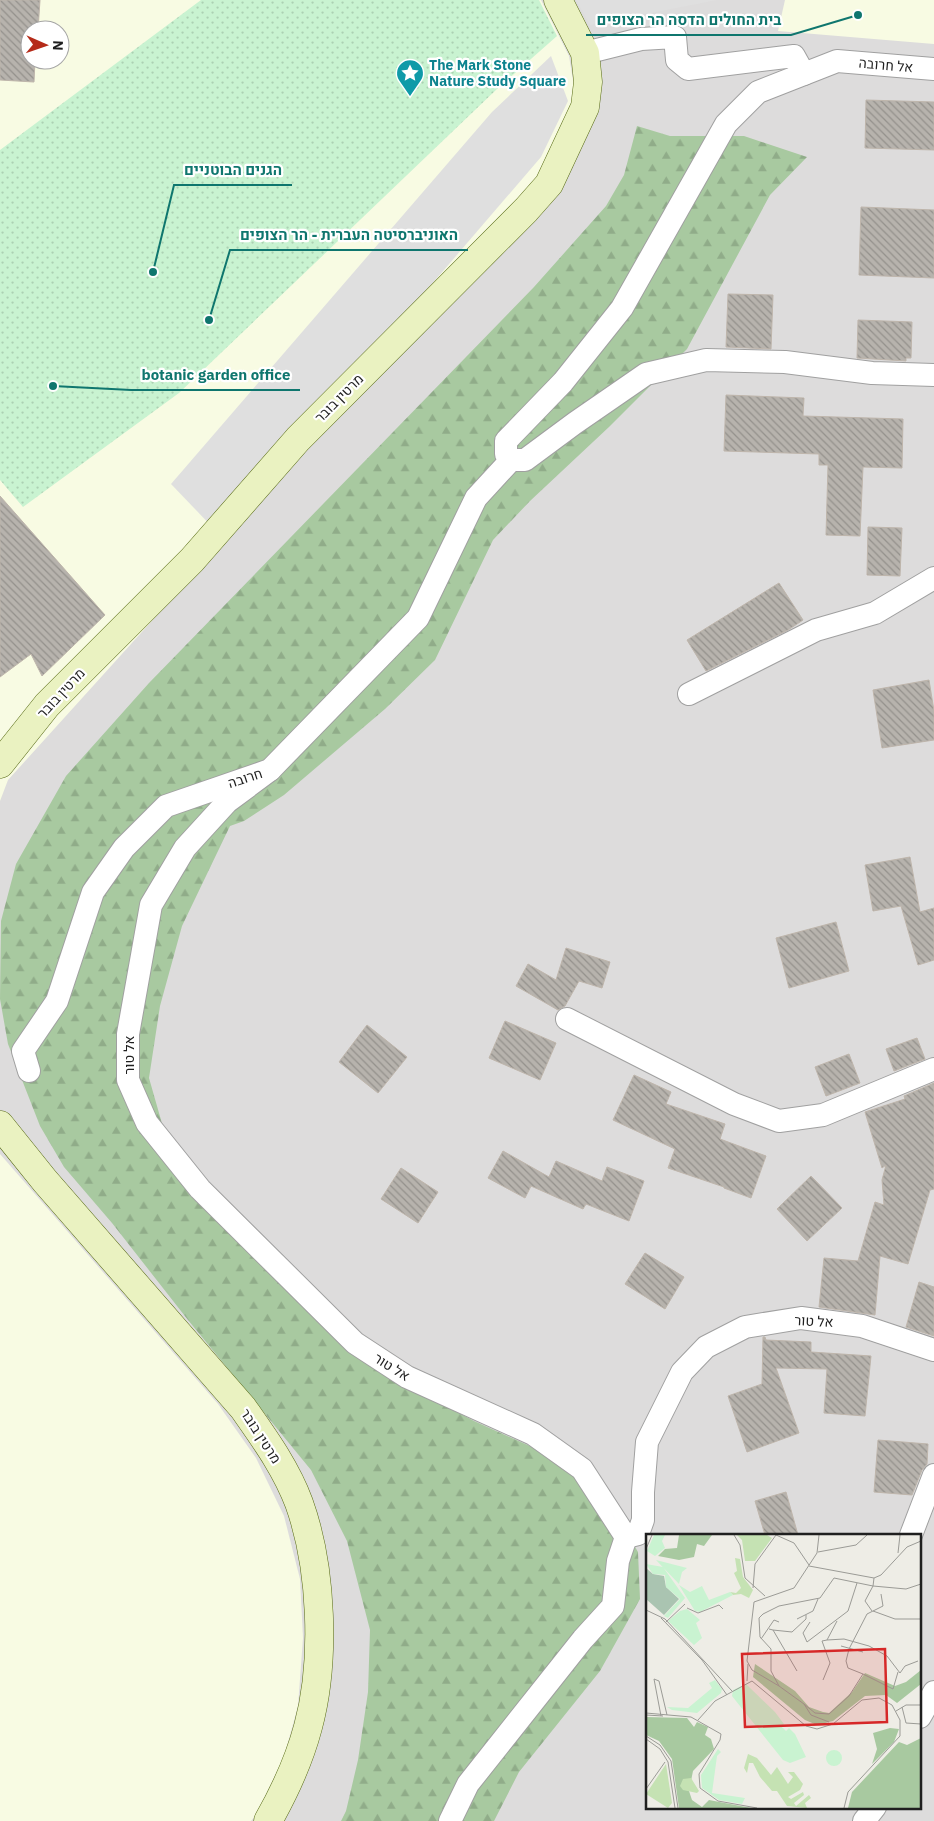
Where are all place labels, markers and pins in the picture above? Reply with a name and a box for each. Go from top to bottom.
callout: בית החולים הדסה הר הצופים [586,5,791,35]
place label: The Mark Stone Nature Study Square [429,56,566,90]
place icon: The Mark Stone Nature Study Square [395,58,425,97]
callout: הגנים הבוטניים [174,155,292,185]
callout: האוניברסיטה העברית - הר הצופים [230,220,468,250]
callout: botanic garden office [131,360,300,390]

